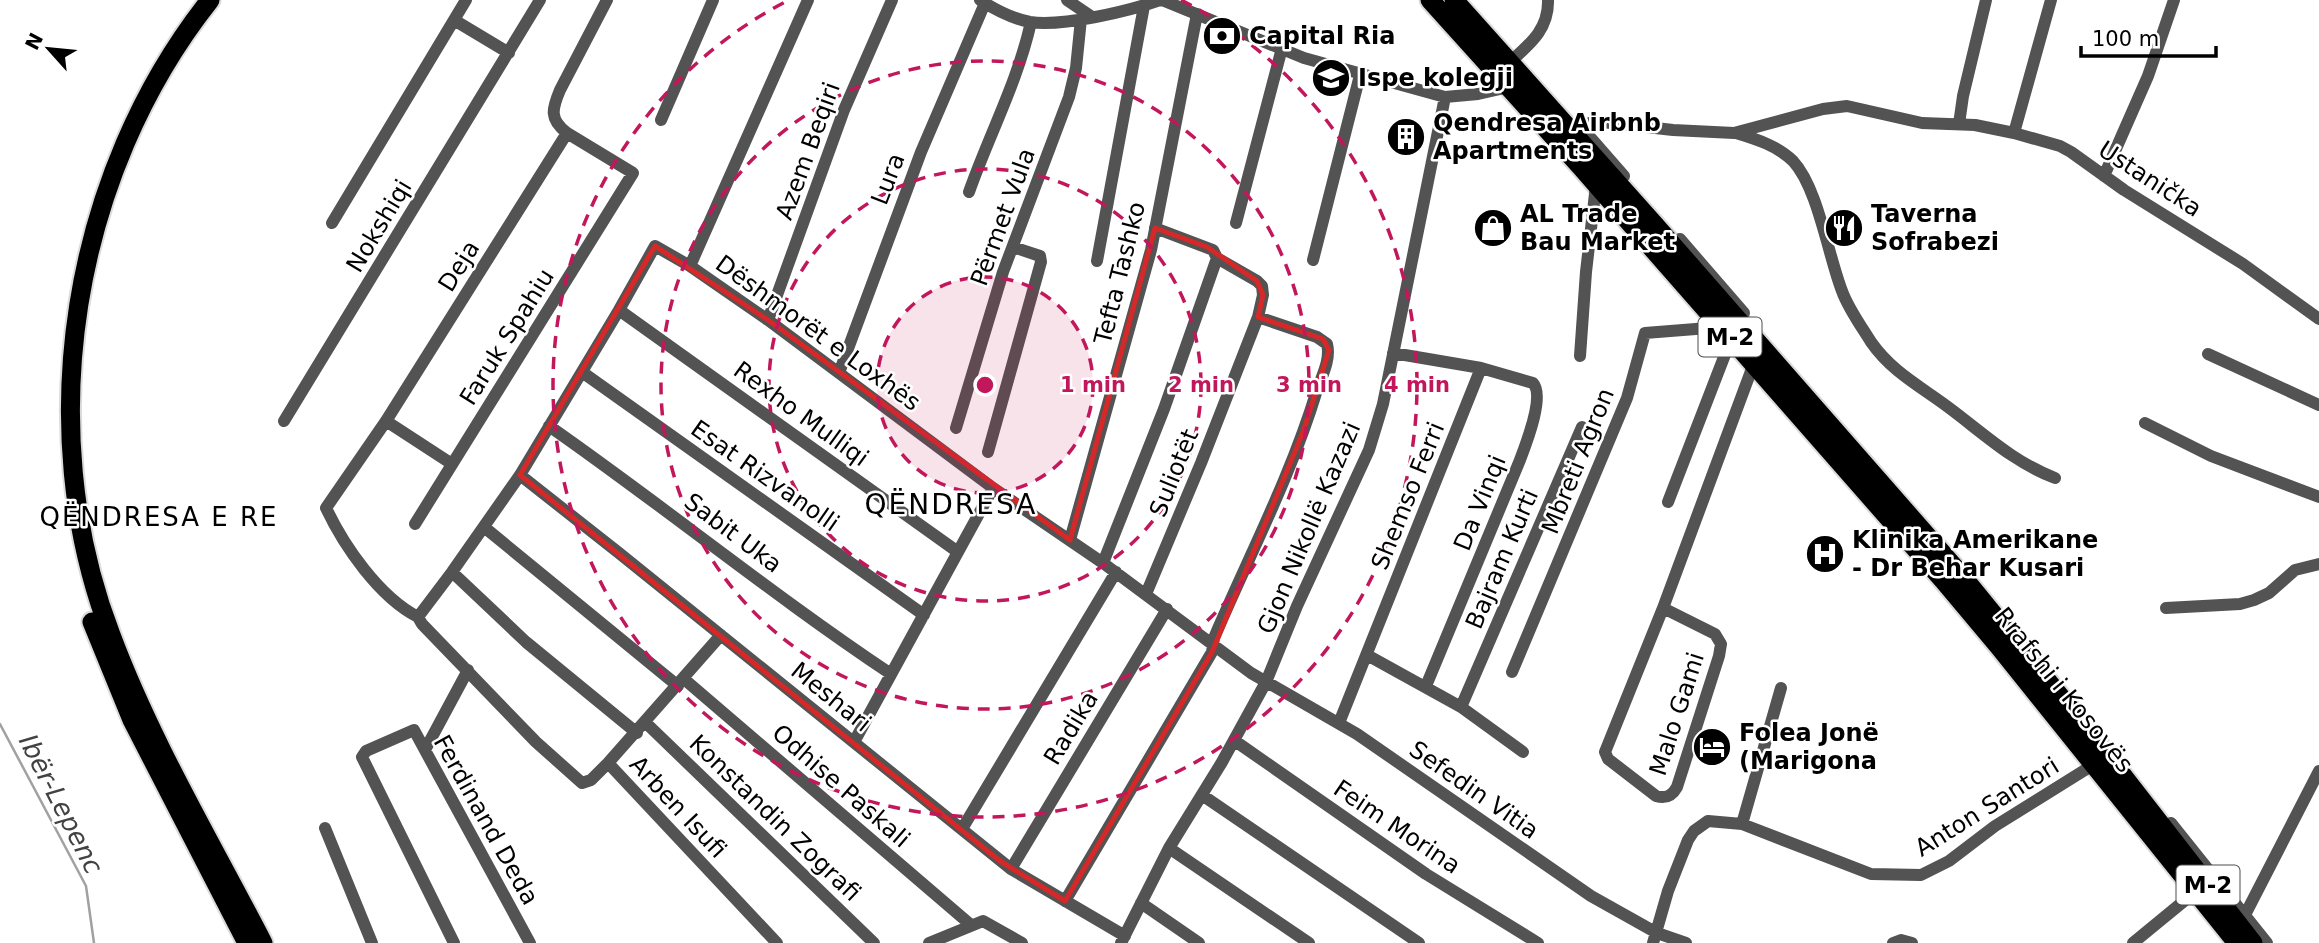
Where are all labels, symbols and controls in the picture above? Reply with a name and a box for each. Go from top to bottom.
north arrow [14,14,84,84]
scale bar [2081,14,2216,58]
bank icon: Capital Ria [1201,15,1243,57]
place label: Capital Ria [1249,22,1395,50]
text: 100 m [2092,27,2159,51]
text: N [20,29,47,53]
school or university icon: Ispe kolegji [1310,57,1352,99]
place label: Ispe kolegji [1358,64,1513,92]
street label: Azem Beqiri [770,78,846,224]
place label: Qendresa Airbnb Apartments [1433,109,1661,165]
building icon: Qendresa Airbnb Apartments [1385,116,1427,158]
street label: Ustanička [2093,135,2207,223]
street label: Përmet Vula [965,144,1041,290]
street label: Lura [865,149,911,209]
street label: Nokshiqi [341,175,417,277]
street label: Tefta Tashko [1089,199,1151,348]
place label: AL Trade Bau Market [1520,200,1675,256]
place label: Taverna Sofrabezi [1871,200,1999,256]
shop icon: AL Trade Bau Market [1472,207,1514,249]
restaurant icon: Taverna Sofrabezi [1823,207,1865,249]
street label: Deja [433,235,485,297]
street label: Dëshmorët e Loxhës [710,249,926,417]
street label: Faruk Spahiu [454,264,560,410]
road number: M-2 [1698,318,1762,356]
street label: Rexho Mulliqi [728,356,874,472]
centre of rings [973,373,997,397]
text: 1 min [1060,373,1126,397]
text: 2 min [1168,373,1234,397]
text: 3 min [1276,373,1342,397]
text: 4 min [1384,373,1450,397]
street label: Mbreti Agron [1536,384,1620,538]
street label: Esat Rizvanolli [686,415,844,537]
street label: Gjon Nikollë Kazazi [1252,418,1366,638]
street label: Shemso Ferri [1366,418,1450,574]
street label: Suliotët [1144,425,1204,521]
street label: Da Vinqi [1448,451,1512,555]
street label: Bajram Kurti [1460,485,1544,633]
street label: Sabit Uka [679,487,787,579]
district label: QËNDRESA [865,488,1037,521]
district label: QËNDRESA E RE [39,501,279,532]
place label: Klinika Amerikane - Dr Behar Kusari [1852,526,2098,582]
hospital icon: Klinika Amerikane - Dr Behar Kusari [1804,533,1846,575]
street label: Rrafshi i Kosovës [1989,602,2139,778]
street label: Malo Gami [1644,649,1710,779]
street label: Meshari [785,656,877,738]
street label: Radika [1038,686,1104,770]
street label: Odhise Paskali [767,719,915,853]
place label: Folea Jonë (Marigona [1739,719,1879,775]
hotel icon: Folea Jonë (Marigona [1691,726,1733,768]
water label: Ibër-Lepenc [13,729,109,879]
street label: Konstandin Zografi [684,729,866,907]
street label: Ferdinand Deda [428,730,544,910]
street label: Sefedin Vitia [1404,735,1544,845]
street label: Arben Isufi [624,750,732,864]
street label: Anton Santori [1910,752,2064,862]
street label: Feim Morina [1328,774,1466,880]
road number: M-2 [2176,866,2240,904]

